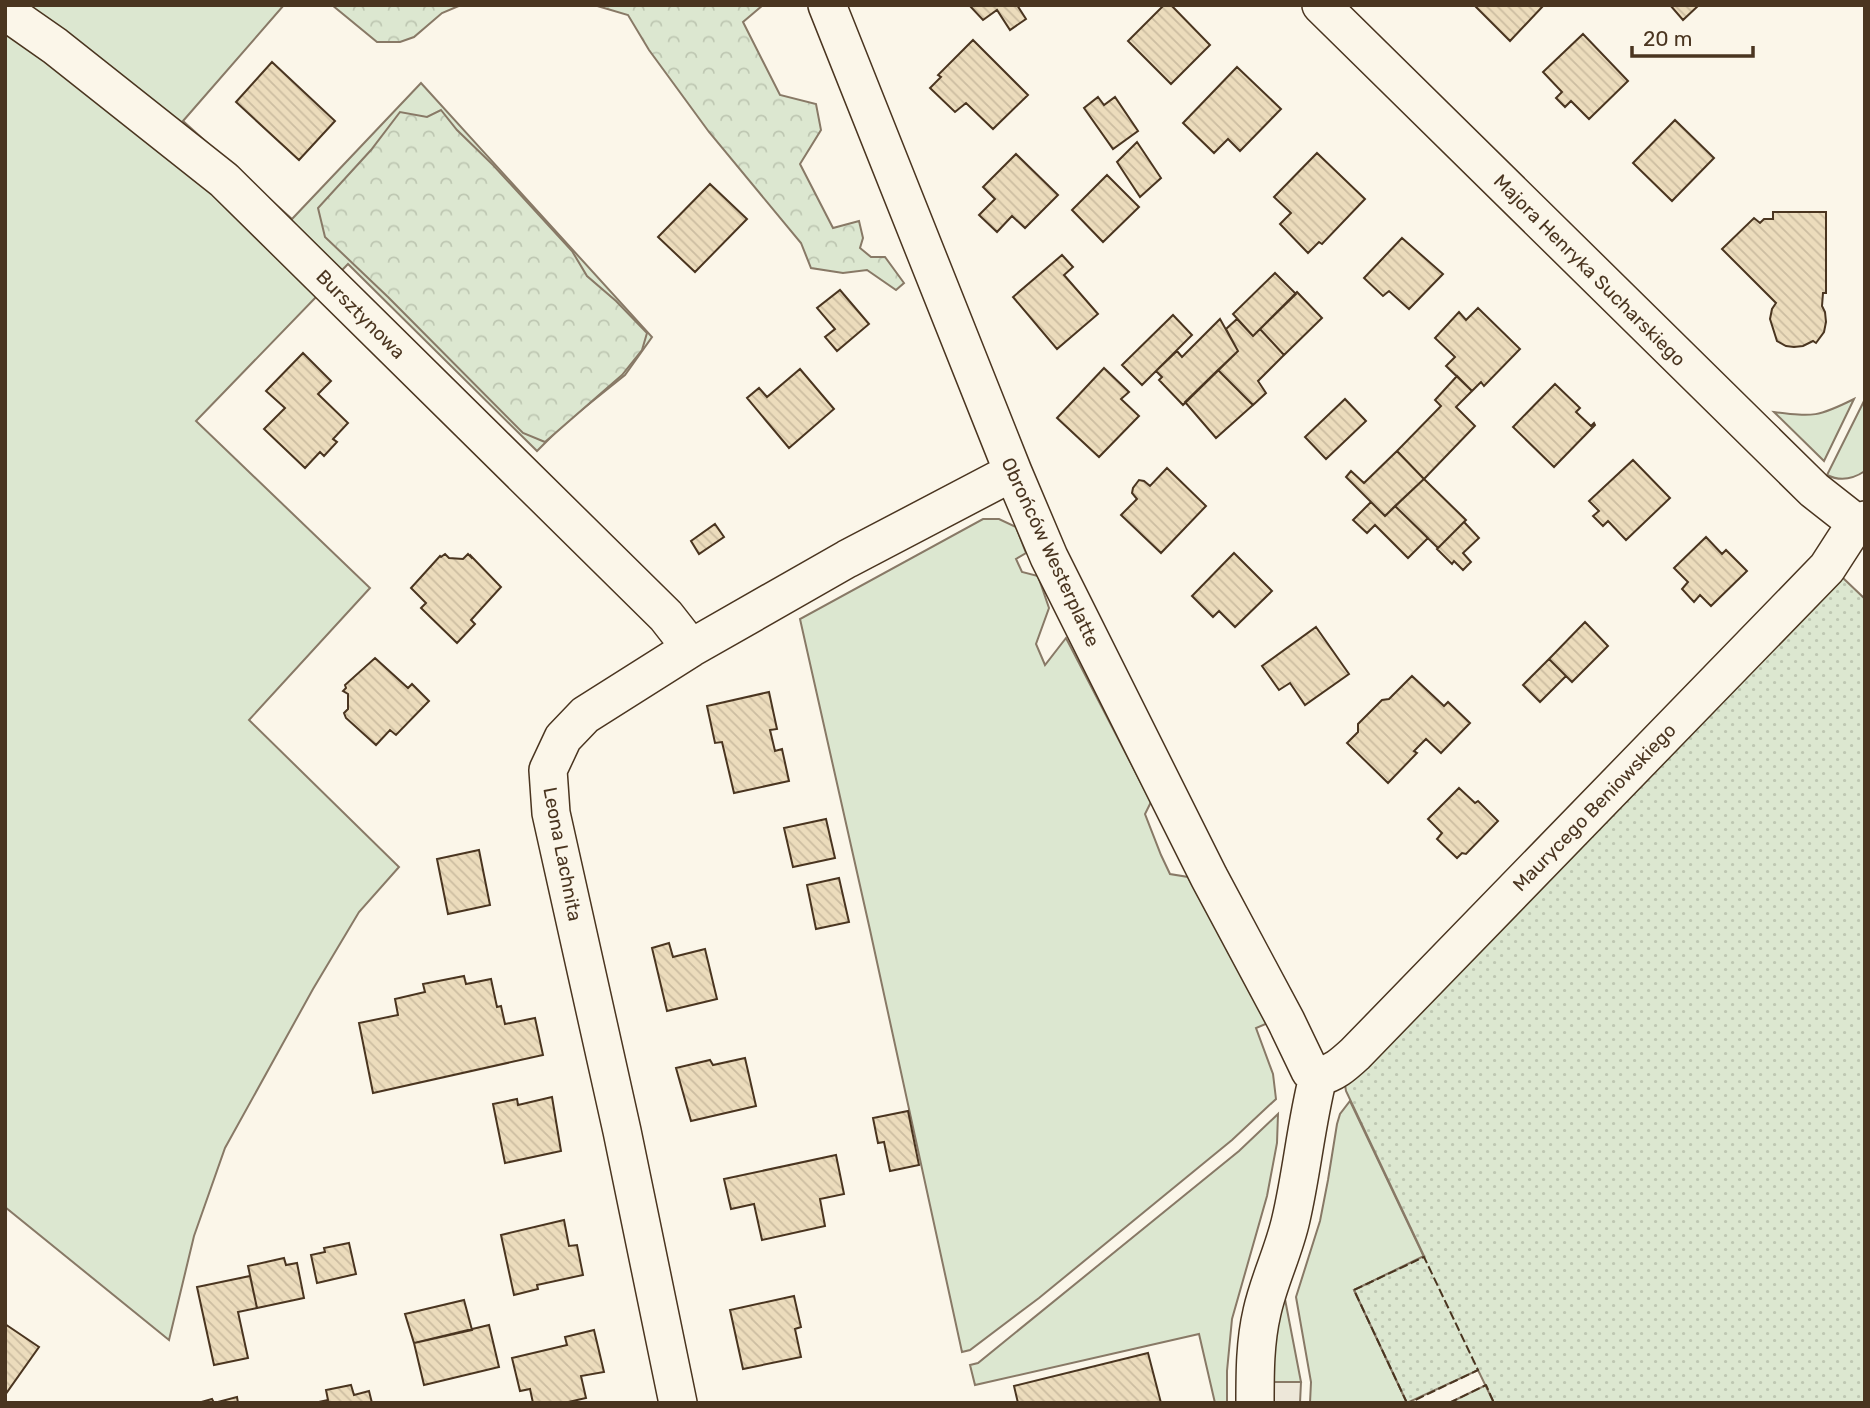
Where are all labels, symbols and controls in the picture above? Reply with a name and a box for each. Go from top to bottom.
scale bar [1632,14,1753,58]
text: 20 m [1643,26,1692,51]
street label: Majora Henryka Sucharskiego [1489,170,1690,371]
street label: Bursztynowa [311,265,410,364]
street label: Obrońców Westerplatte [997,454,1105,651]
street label: Maurycego Beniowskiego [1508,719,1681,896]
street label: Leona Lachnita [538,785,587,923]

